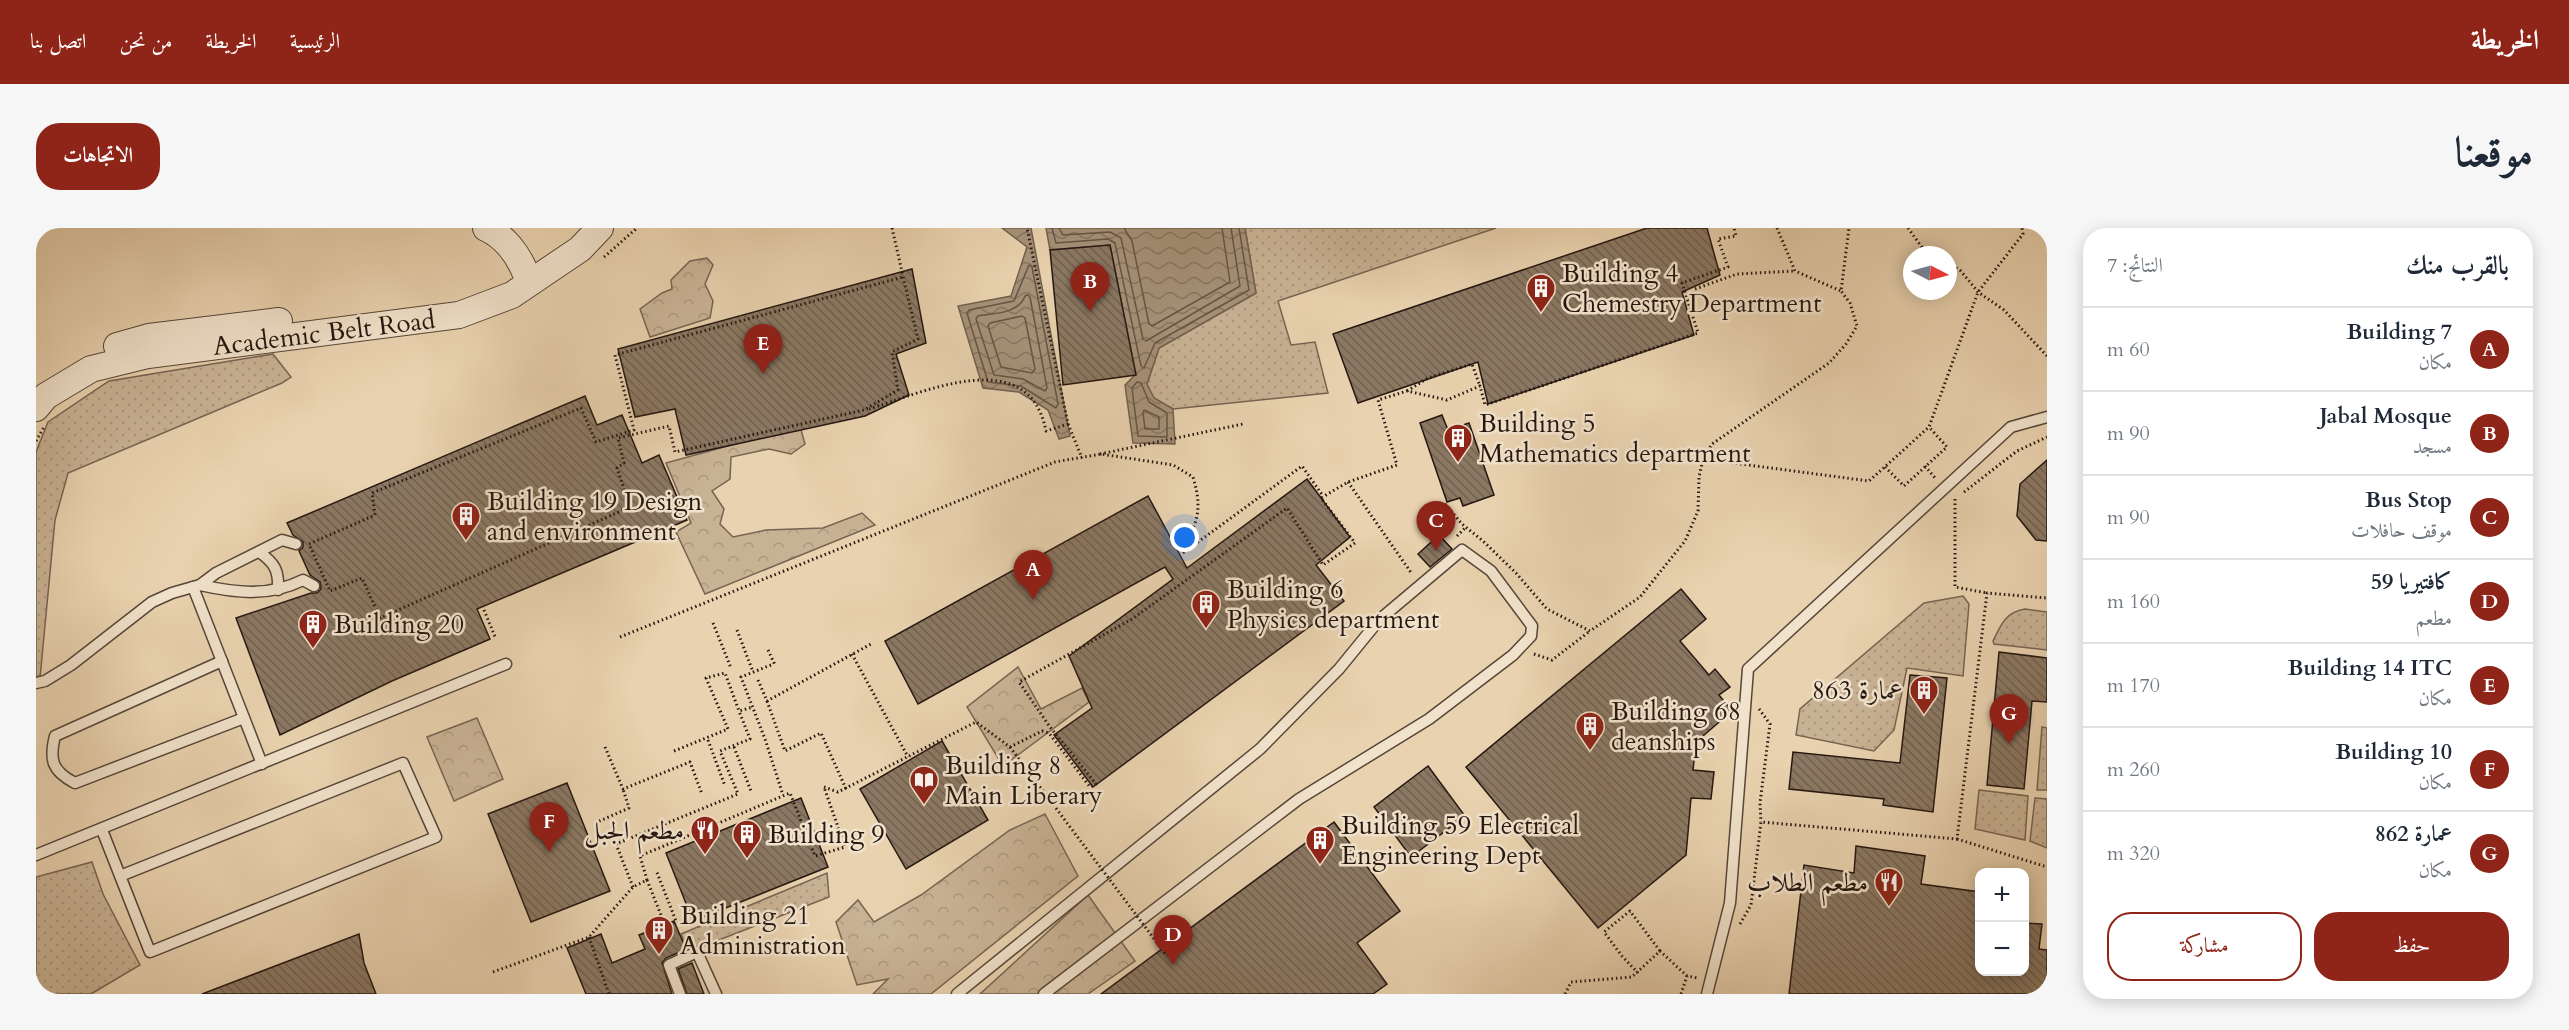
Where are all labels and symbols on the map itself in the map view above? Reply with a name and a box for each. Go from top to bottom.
north arrow [1903,246,1957,300]
place label: Building 4 Chemestry Department [1562,256,1821,321]
pin: B [1070,262,1110,312]
building icon: Building 4 Chemestry Department [1525,272,1557,314]
street label: Academic Belt Road [211,302,437,364]
pin: E [744,324,782,374]
place label: Building 5 Mathematics department [1479,406,1751,471]
building icon: Building 5 Mathematics department [1442,422,1474,464]
place label: Building 19 Design and environment [487,484,702,549]
building icon: Building 19 Design and environment [450,500,482,542]
pin: C [1416,502,1456,551]
your location [1170,523,1199,552]
pin: A [1014,550,1052,600]
place label: Building 6 Physics department [1227,572,1439,637]
building icon: Building 6 Physics department [1190,588,1222,630]
place label: Building 20 [334,607,464,642]
building icon: Building 20 [297,608,329,650]
place label: عمارة 863 [1812,673,1903,708]
building icon: عمارة 863 [1908,674,1940,716]
place label: Building 68 deanships [1611,694,1741,759]
pin: G [1990,694,2028,744]
building icon: Building 68 deanships [1574,710,1606,752]
place label: Building 8 Main Liberary [945,748,1103,813]
library icon: Building 8 Main Liberary [908,764,940,806]
pin: F [530,802,568,852]
place label: Building 59 Electrical Engineering Dept [1341,808,1579,873]
place label: مطعم الجبل [584,813,684,855]
restaurant icon: مطعم الجبل [689,814,721,856]
place label: Building 9 [768,817,885,852]
building icon: Building 9 [731,818,763,860]
building icon: Building 59 Electrical Engineering Dept [1304,824,1336,866]
place label: مطعم الطلاب [1747,865,1868,907]
restaurant icon: مطعم الطلاب [1873,866,1905,908]
place label: Building 21 Administration [680,898,846,963]
building icon: Building 21 Administration [643,914,675,956]
pin: D [1154,916,1192,965]

